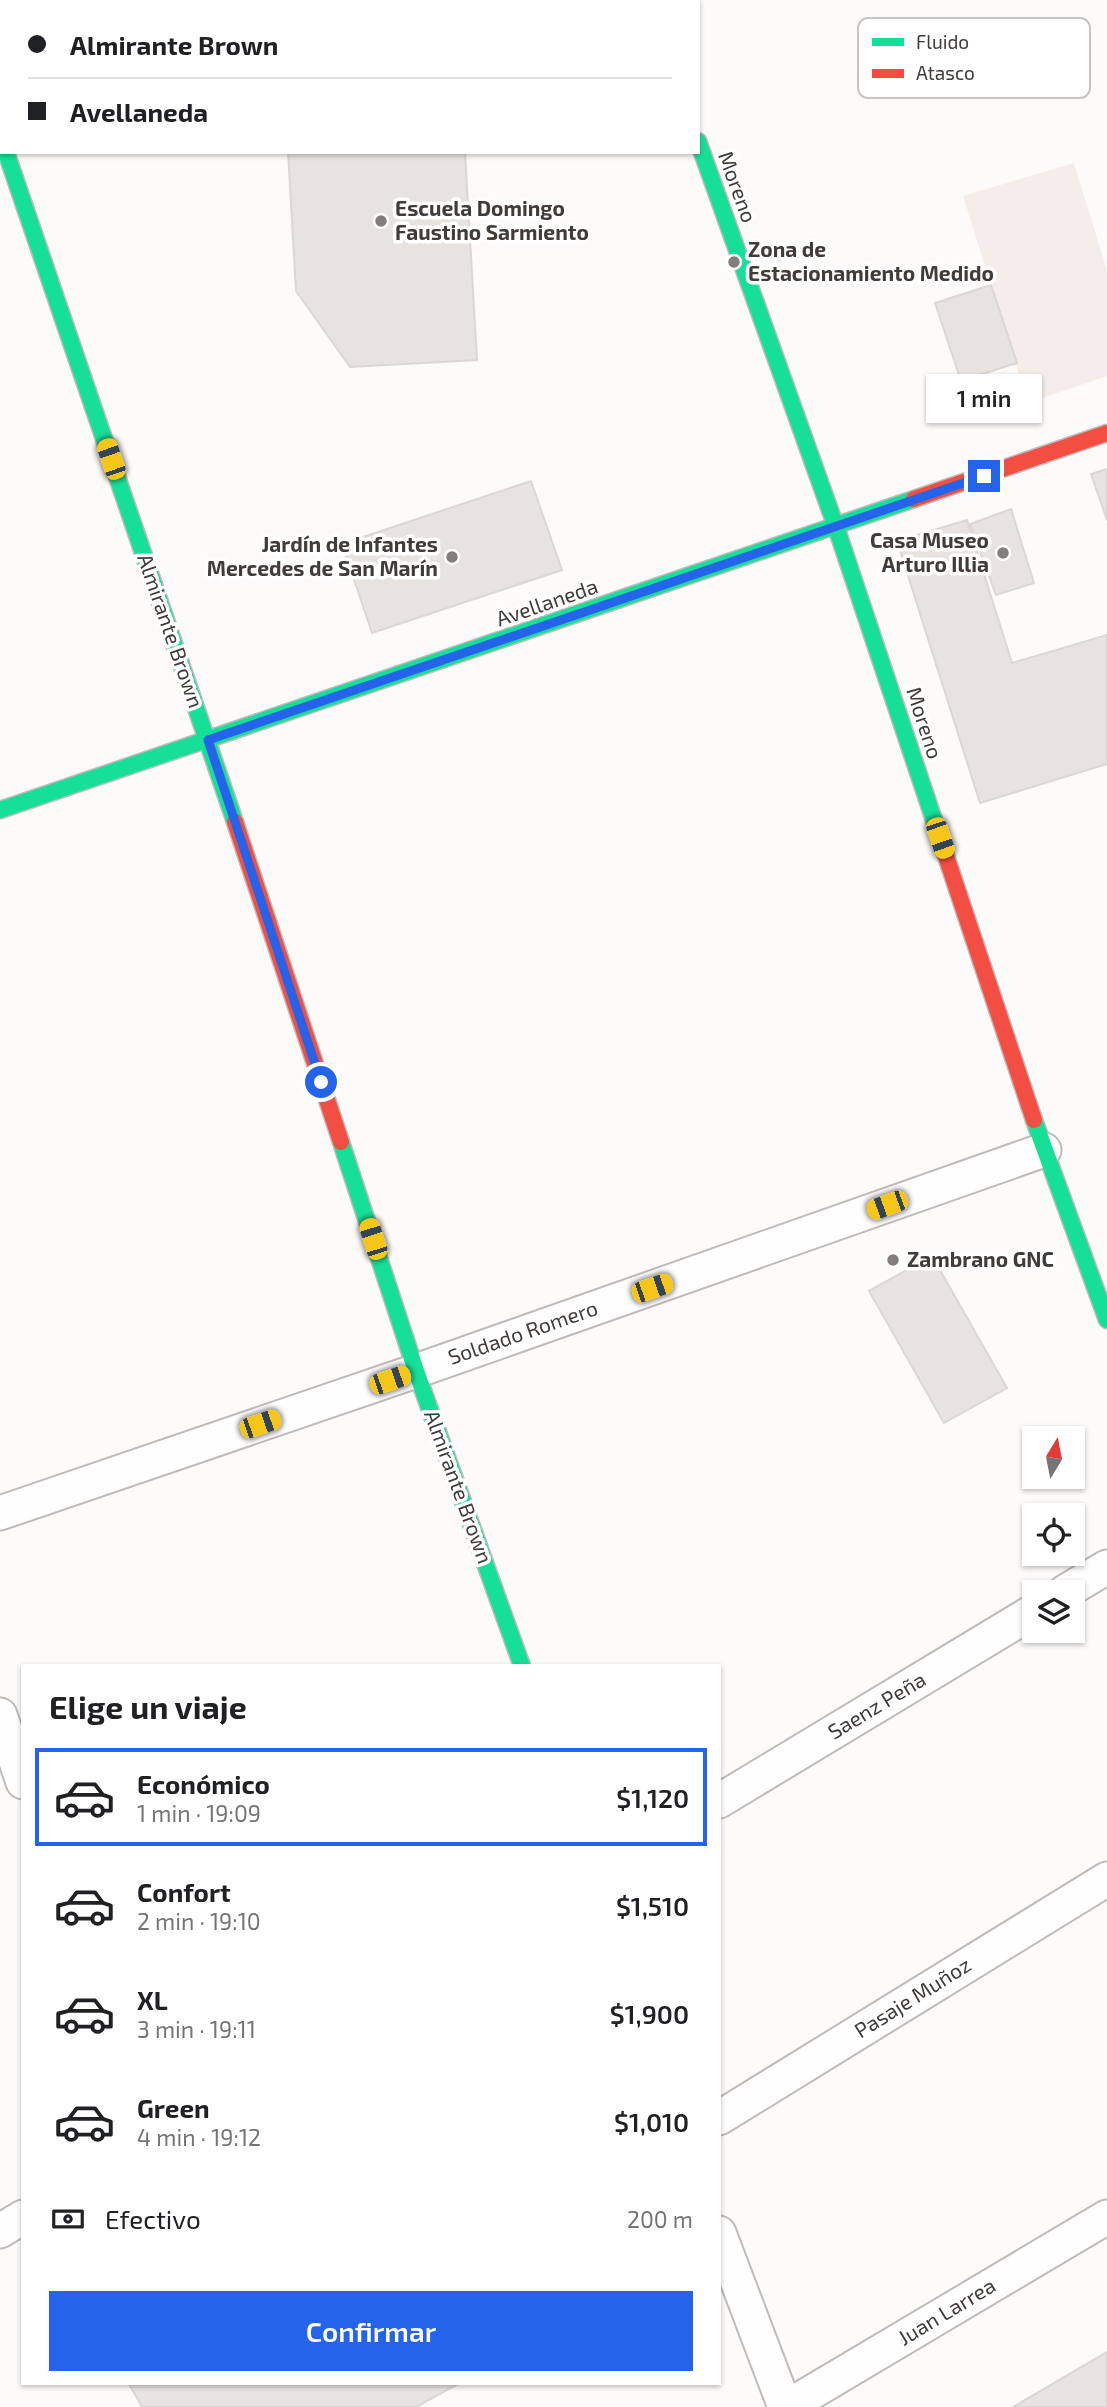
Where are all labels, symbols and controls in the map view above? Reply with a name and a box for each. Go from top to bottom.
legend [858,18,1090,98]
text: Almirante Brown [70,29,278,60]
text: Fluido [916,30,969,53]
text: Atasco [916,61,975,84]
text: Avellaneda [70,96,208,127]
street label: Moreno [714,147,763,225]
place label: Escuela Domingo Faustino Sarmiento [395,195,589,244]
marker: Escuela Domingo Faustino Sarmiento [373,213,389,229]
place label: Zona de Estacionamiento Medido [748,236,994,285]
marker: Zona de Estacionamiento Medido [726,254,742,270]
callout: 1 min [926,374,1042,424]
text: 1 min [957,384,1011,412]
car [95,436,128,482]
route end [968,460,1000,492]
place label: Casa Museo Arturo Illia [870,527,989,576]
place label: Jardín de Infantes Mercedes de San Marín [207,531,438,580]
marker: Casa Museo Arturo Illia [995,545,1011,561]
marker: Jardín de Infantes Mercedes de San Marín [444,549,460,565]
street label: Almirante Brown [133,550,210,711]
street label: Avellaneda [492,573,601,631]
street label: Moreno [902,684,949,762]
car [924,815,957,861]
route start [305,1066,337,1098]
car [864,1188,911,1222]
car [357,1216,390,1262]
place label: Zambrano GNC [907,1246,1054,1271]
marker: Zambrano GNC [885,1252,901,1268]
car [629,1271,676,1305]
street label: Soldado Romero [444,1294,601,1369]
car [367,1363,414,1397]
street label: Almirante Brown [420,1406,499,1567]
car [237,1407,284,1441]
north arrow [1022,1426,1085,1489]
map controls [1022,1426,1085,1643]
button: locate [1022,1503,1085,1566]
button: layers [1022,1580,1085,1643]
street label: Saenz Peña [823,1666,930,1744]
text: Elige un viaje [49,1687,247,1725]
icon: car [53,1766,116,1829]
text: Económico [137,1768,270,1799]
text: $1,120 [616,1782,689,1813]
text: 1 min · 19:09 [137,1799,261,1827]
icon: car [53,1874,116,1937]
text: Confort [137,1876,231,1907]
text: $1,510 [616,1890,689,1921]
text: 2 min · 19:10 [137,1907,261,1935]
street label: Pasaje Muñoz [849,1951,976,2043]
icon: car [53,1982,116,2045]
text: XL [137,1984,168,2015]
text: $1,900 [610,1998,689,2029]
text: 3 min · 19:11 [137,2015,256,2043]
icon: car [53,2090,116,2153]
text: Green [137,2092,210,2123]
text: $1,010 [614,2106,689,2137]
text: 4 min · 19:12 [137,2123,261,2151]
icon: cash [49,2200,87,2238]
text: Efectivo [105,2203,201,2234]
text: 200 m [627,2205,693,2233]
street label: Juan Larrea [893,2272,999,2350]
button: Confirmar [49,2291,693,2371]

